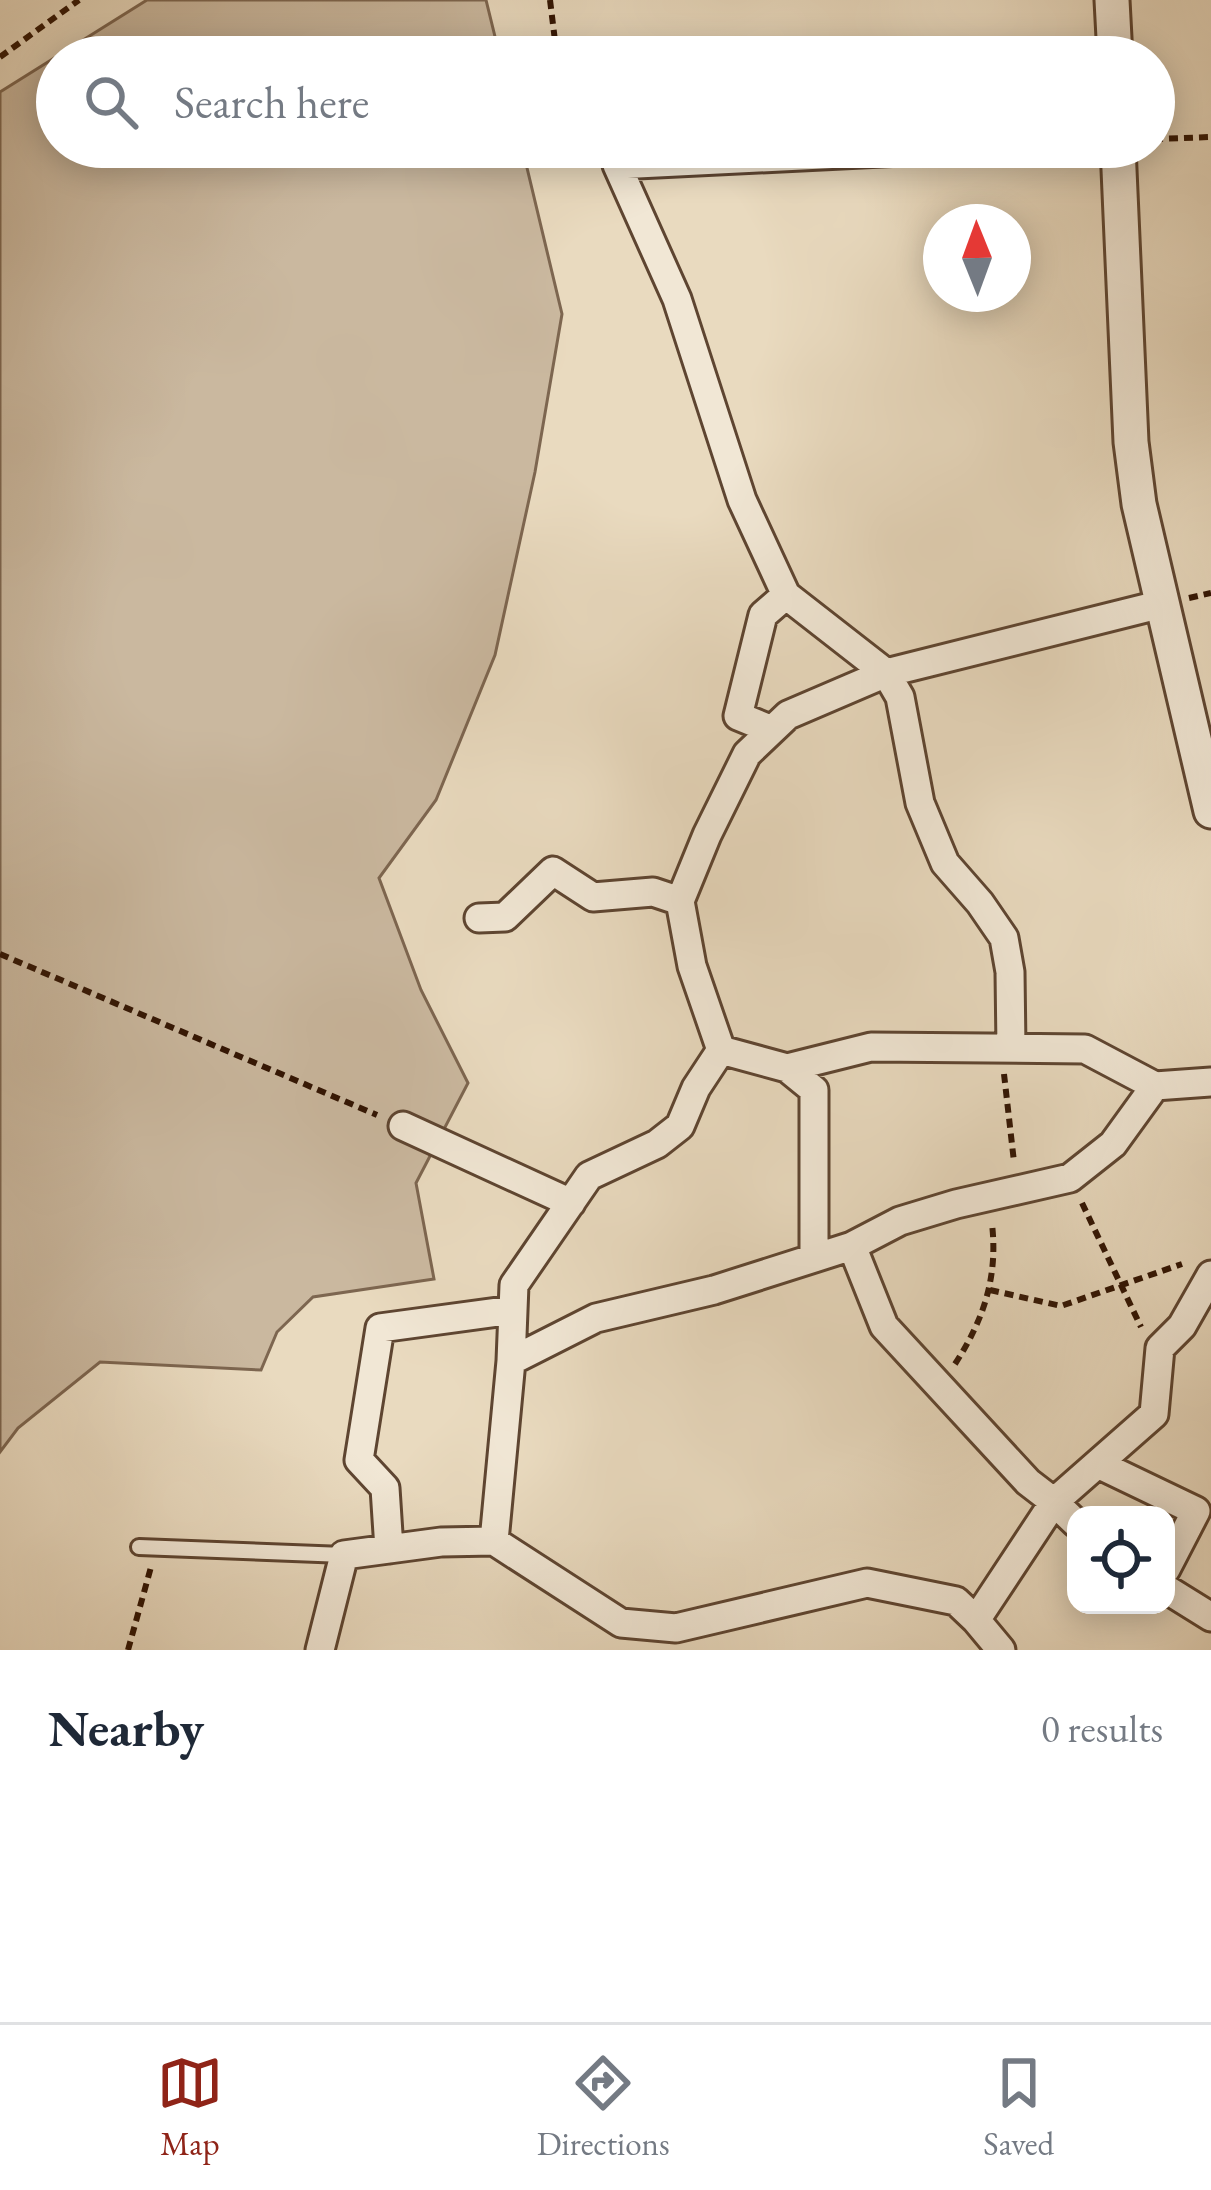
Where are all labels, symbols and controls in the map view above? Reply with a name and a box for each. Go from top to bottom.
search box [36,36,1175,168]
icon: search [78,69,144,135]
text: Search here [174,73,369,131]
north arrow [923,204,1031,312]
map controls [1067,1506,1175,1614]
button: locate [1067,1506,1175,1614]
text: Nearby [48,1695,204,1761]
text: 0 results [1041,1703,1163,1754]
tab: Map [157,2050,223,2165]
tab: Directions [537,2050,670,2165]
tab: Saved [983,2050,1054,2165]

